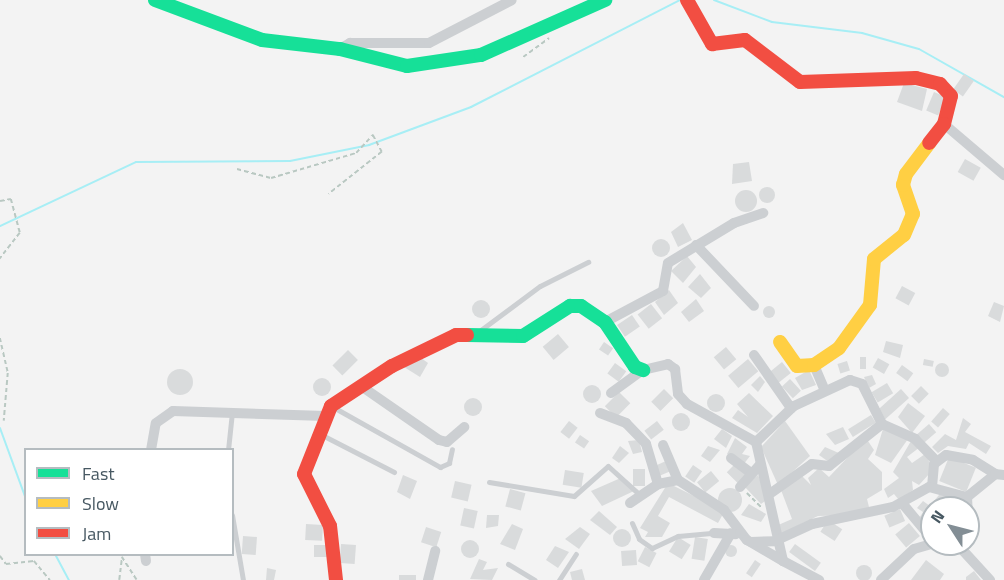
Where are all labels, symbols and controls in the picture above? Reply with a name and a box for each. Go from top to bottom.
legend [24,448,234,556]
text: Fast [82,460,115,487]
text: Slow [82,490,119,517]
north arrow [920,496,980,556]
text: N [924,505,950,528]
text: Jam [82,520,111,547]

